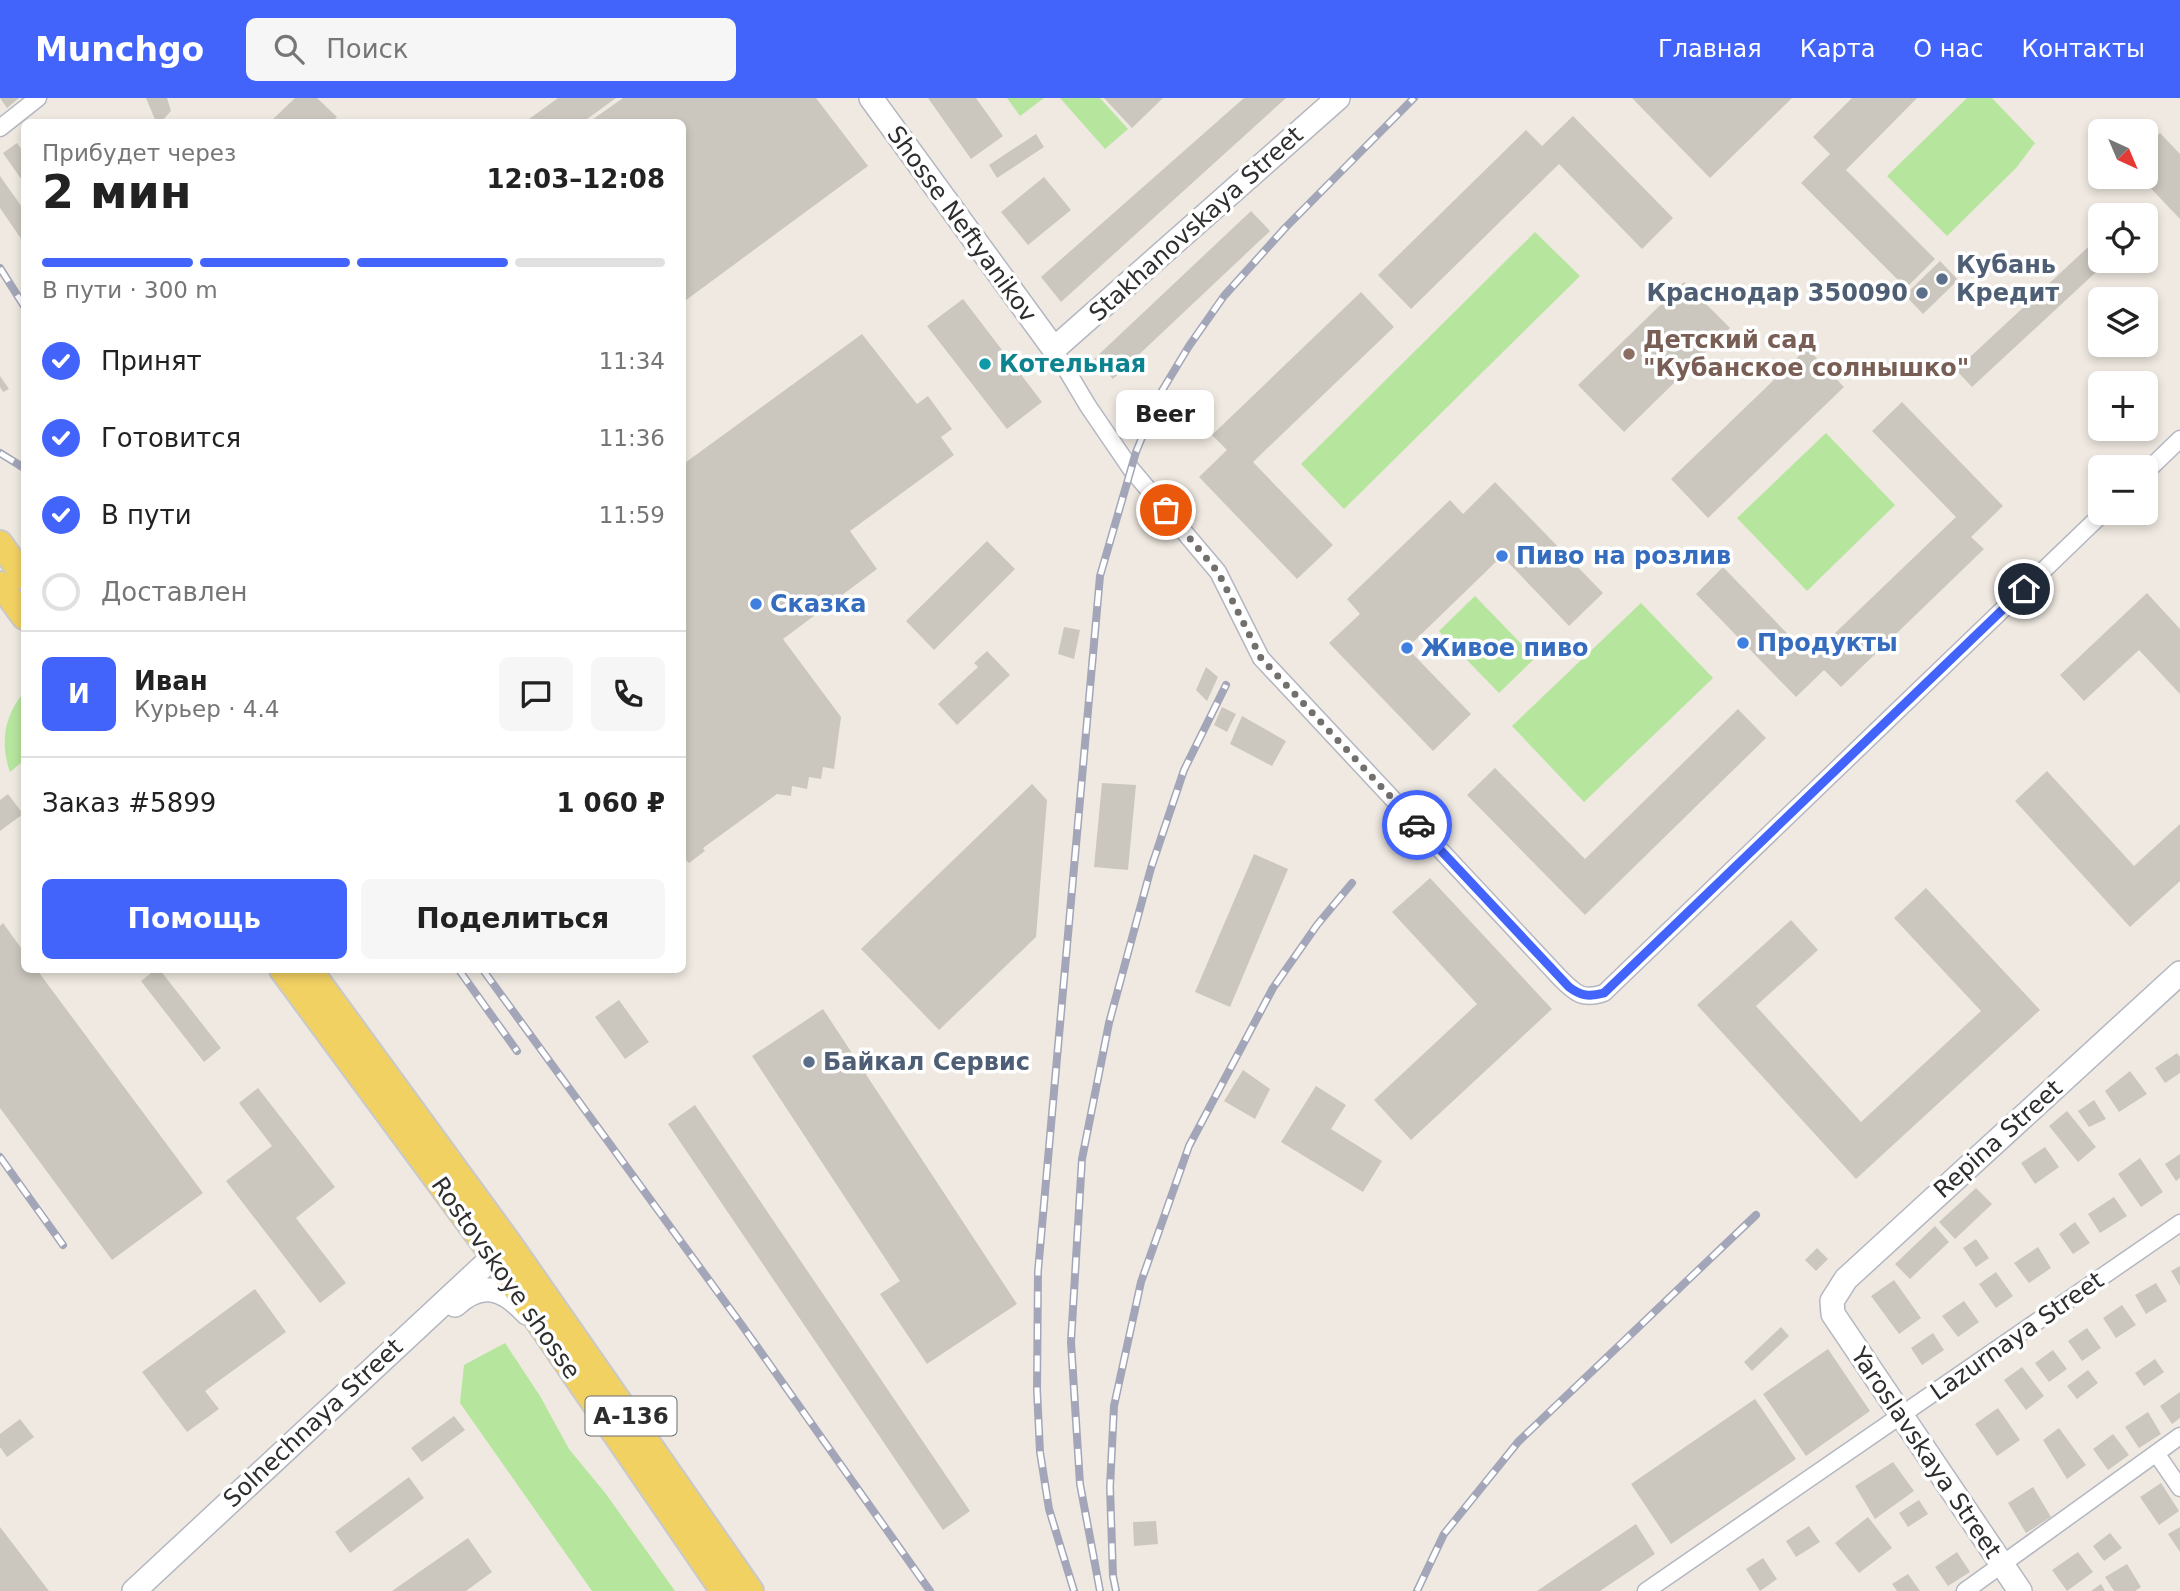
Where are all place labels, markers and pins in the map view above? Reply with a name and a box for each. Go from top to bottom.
place label: Кубань Кредит [1956,251,2059,307]
marker: Кубань Кредит [1934,271,1950,287]
place label: Краснодар 350090 [1646,279,1908,307]
marker: Краснодар 350090 [1914,285,1930,301]
place label: Детский сад "Кубанское солнышко" [1643,326,1969,382]
marker: Детский сад "Кубанское солнышко" [1621,346,1637,362]
place label: Котельная [999,350,1146,378]
marker: Котельная [977,356,993,372]
callout: Beer [1117,391,1215,440]
pin [1136,480,1196,540]
place label: Пиво на розлив [1516,542,1731,570]
marker: Пиво на розлив [1494,548,1510,564]
pin [1994,559,2054,619]
place label: Сказка [770,590,867,618]
marker: Сказка [748,596,764,612]
place label: Продукты [1757,629,1898,657]
place label: Живое пиво [1421,634,1589,662]
marker: Продукты [1735,635,1751,651]
marker: Живое пиво [1399,640,1415,656]
place label: Байкал Сервис [823,1048,1030,1076]
marker: Байкал Сервис [801,1054,817,1070]

